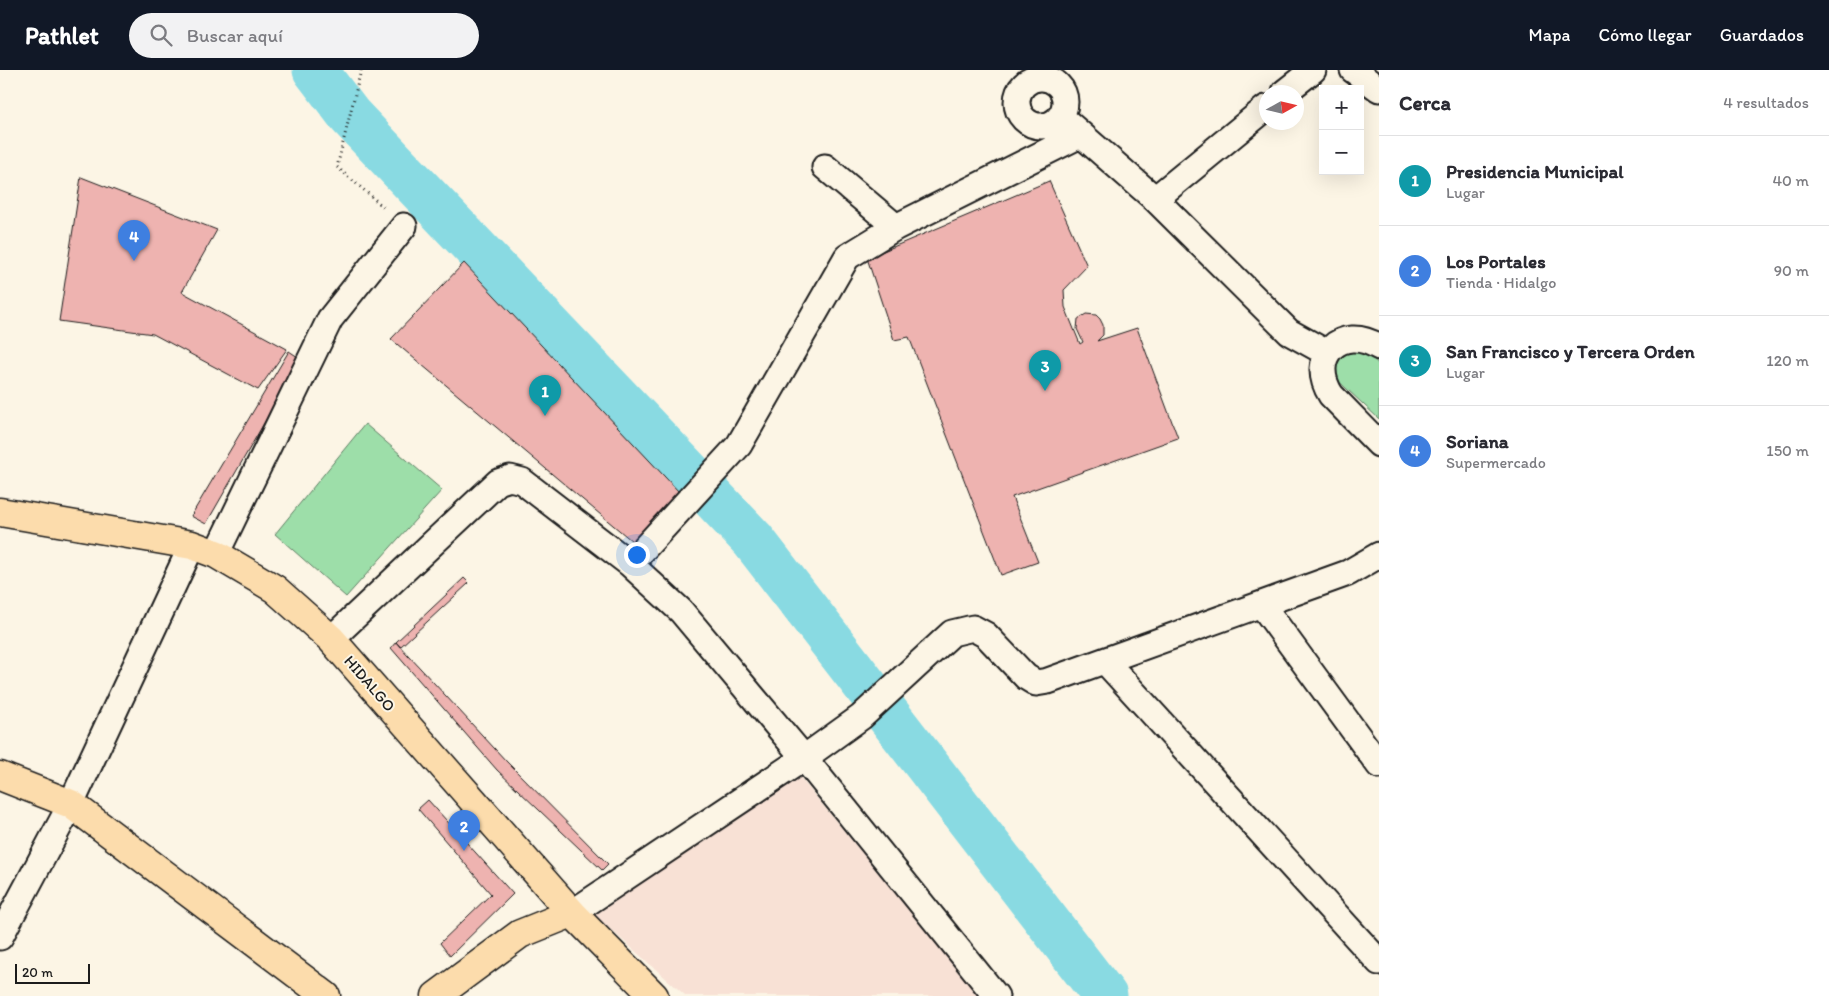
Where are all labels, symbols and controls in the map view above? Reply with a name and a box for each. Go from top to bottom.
search box [129,13,479,58]
text: Pathlet [25,21,99,50]
icon: search [147,21,175,49]
text: Buscar aquí [187,24,283,47]
text: Mapa [1529,24,1570,46]
text: Cómo llegar [1598,24,1692,46]
text: Guardados [1720,24,1804,46]
north arrow [1259,85,1304,130]
map controls [1319,85,1364,175]
button: + [1319,85,1364,130]
text: Cerca [1399,90,1451,115]
text: 4 resultados [1723,93,1809,112]
button: − [1319,130,1364,175]
text: Presidencia Municipal [1446,160,1624,183]
text: 1 [1411,171,1419,190]
text: 40 m [1772,171,1809,190]
text: Lugar [1446,183,1485,202]
pin: 4 [118,220,150,261]
text: Los Portales [1446,250,1546,273]
text: 2 [1411,261,1419,280]
text: 90 m [1774,261,1809,280]
text: Tienda · Hidalgo [1446,273,1556,292]
text: San Francisco y Tercera Orden [1446,340,1695,363]
pin: 3 [1029,350,1061,391]
text: 3 [1411,351,1419,370]
text: 120 m [1766,351,1809,370]
text: Lugar [1446,363,1485,382]
pin: 1 [529,375,561,416]
text: Soriana [1446,430,1509,453]
text: 4 [1410,441,1420,460]
text: 150 m [1766,441,1809,460]
text: Supermercado [1446,453,1546,472]
your location [624,542,650,568]
street label: HIDALGO [340,651,399,715]
pin: 2 [448,810,480,851]
scale bar [15,961,90,984]
text: 20 m [22,964,53,981]

